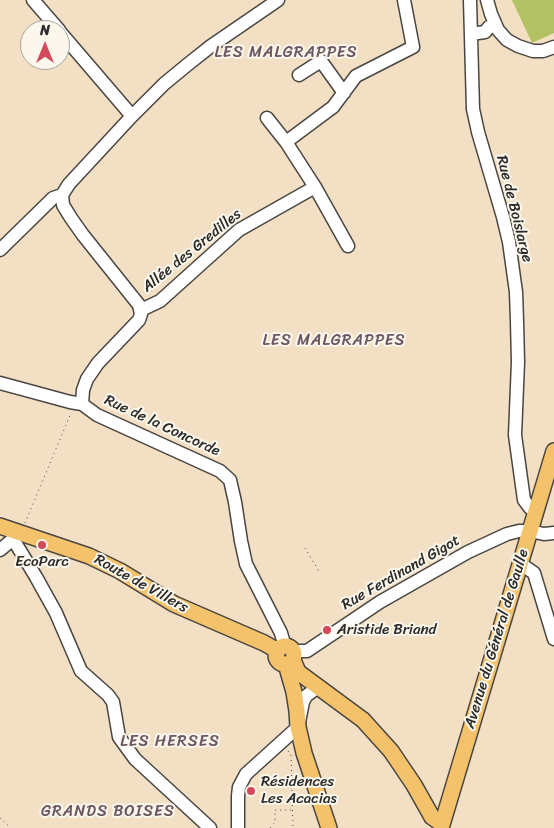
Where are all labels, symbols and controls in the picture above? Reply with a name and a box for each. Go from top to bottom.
text: N [40,18,50,43]
north arrow [20,20,70,70]
district label: LES MALGRAPPES [213,43,359,63]
street label: Rue de Boislarge [492,154,536,264]
street label: Allée des Gredilles [139,206,245,296]
district label: LES MALGRAPPES [261,331,407,351]
street label: Rue de la Concorde [101,391,223,461]
street label: Rue Ferdinand Gigot [339,532,463,614]
marker: EcoParc [36,539,48,551]
street label: Avenue du Général de Gaulle [461,547,533,731]
street label: Route de Villers [91,551,191,617]
place label: EcoParc [15,553,69,571]
place label: Aristide Briand [337,621,437,639]
marker: Aristide Briand [321,624,333,636]
district label: LES HERSES [120,732,220,752]
place label: Résidences Les Acacias [261,773,337,808]
marker: Résidences Les Acacias [245,785,257,797]
district label: GRANDS BOISES [41,802,175,822]

